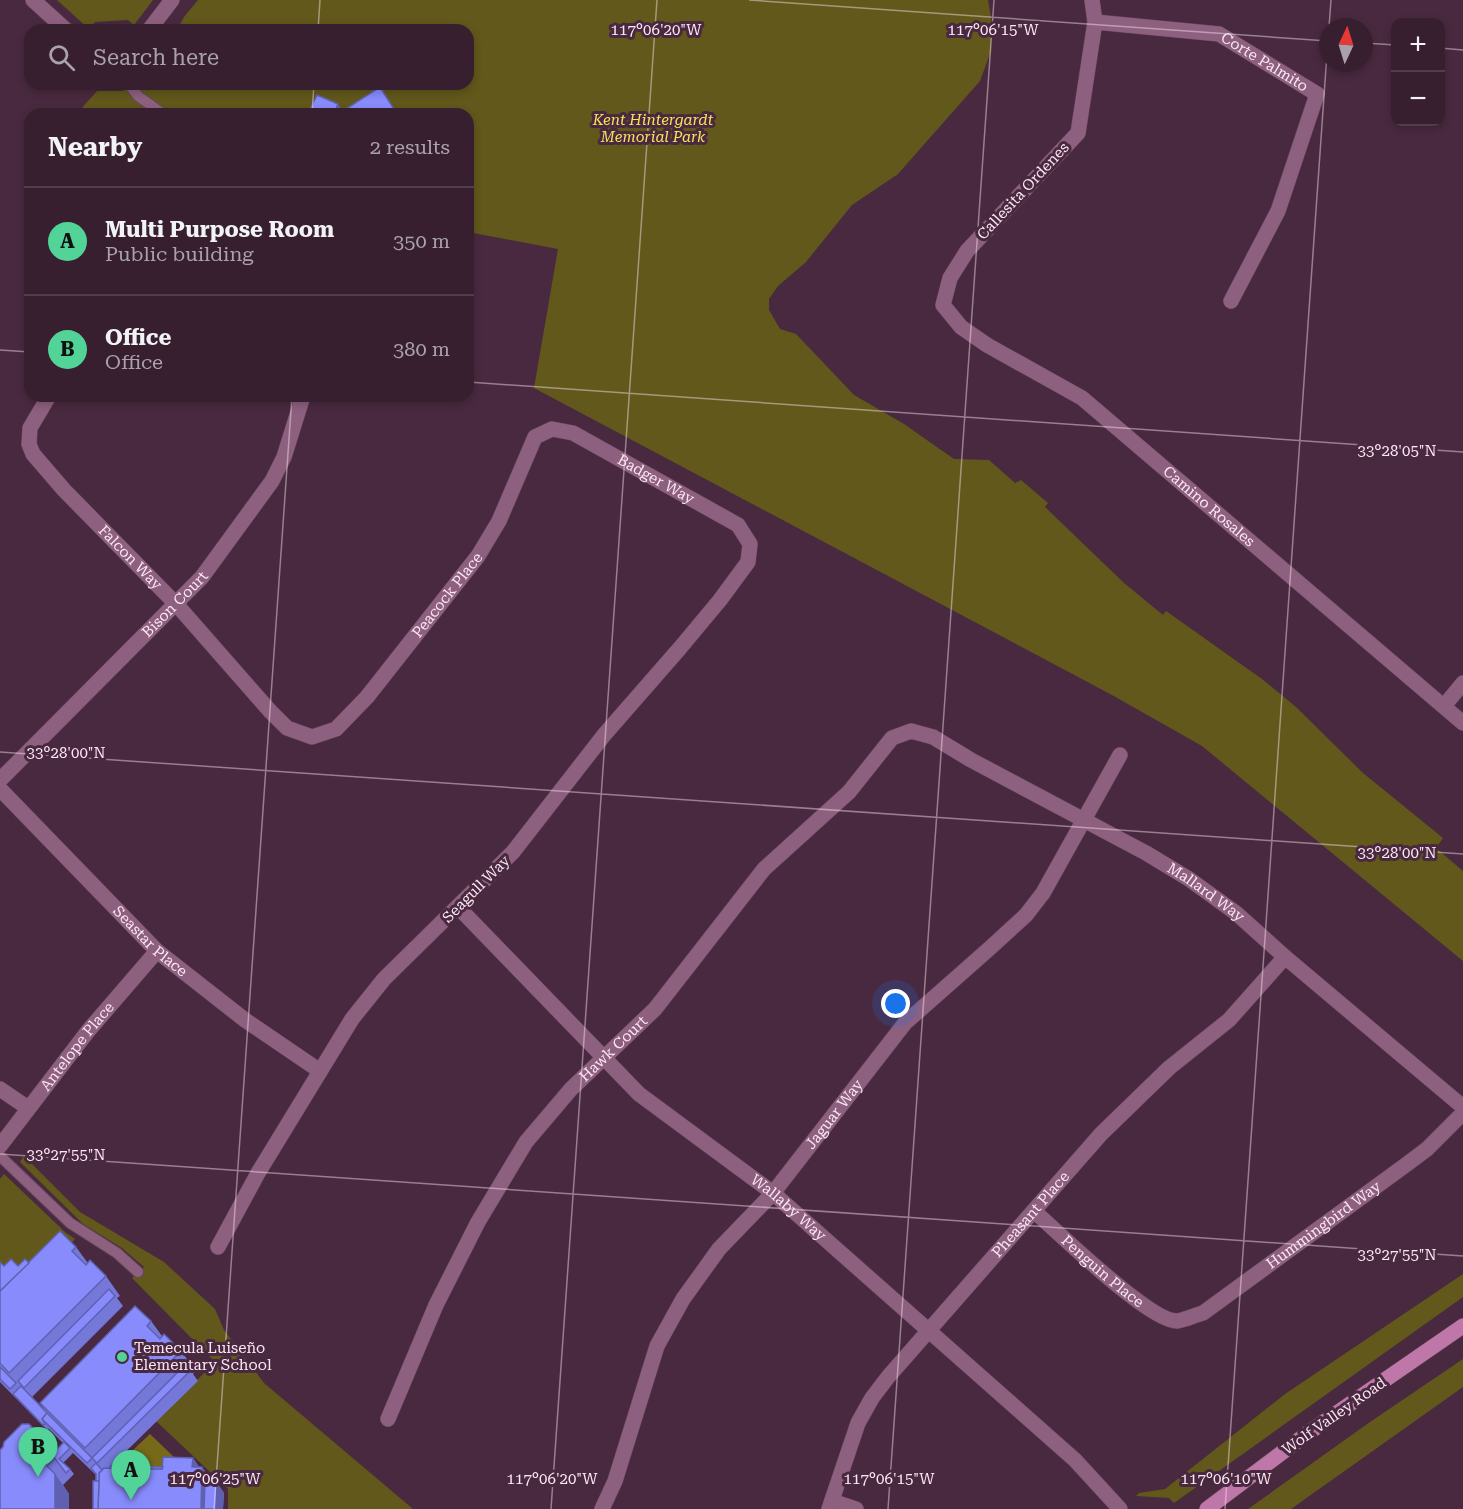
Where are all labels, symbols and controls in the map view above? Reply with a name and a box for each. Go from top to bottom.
north arrow [1319,18,1373,72]
map controls [1391,18,1445,126]
button: + [1391,18,1445,72]
text: 117°06'20"W [611,21,702,39]
text: 117°06'15"W [948,21,1039,39]
search box [24,24,474,90]
street label: Corte Palmito [1218,28,1312,95]
icon: search [45,41,78,74]
text: Search here [93,45,219,70]
button: − [1391,72,1445,126]
park label: Kent Hintergardt Memorial Park [592,111,714,146]
text: Nearby [48,132,142,162]
text: 2 results [370,135,450,159]
street label: Callesita Ordenes [973,139,1073,243]
text: Multi Purpose Room [105,217,334,242]
text: A [60,229,75,253]
text: 350 m [393,229,450,253]
text: Public building [105,242,254,266]
text: Office [105,325,171,350]
text: B [60,337,75,361]
text: 380 m [393,337,450,361]
text: Office [105,350,163,374]
text: 33°28'05"N [1357,442,1437,460]
street label: Badger Way [614,451,698,508]
street label: Camino Rosales [1159,462,1258,550]
street label: Falcon Way [95,521,166,594]
street label: Peacock Place [408,549,486,641]
street label: Bison Court [138,568,212,641]
text: 33°28'00"N [26,744,106,762]
text: 33°28'00"N [1357,844,1437,862]
street label: Seagull Way [439,851,514,926]
street label: Mallard Way [1164,859,1249,926]
street label: Seastar Place [109,902,191,980]
your location [881,989,910,1018]
street label: Antelope Place [37,998,118,1094]
street label: Hawk Court [575,1012,651,1085]
street label: Jaguar Way [801,1076,867,1153]
text: 33°27'55"N [26,1146,106,1164]
street label: Pheasant Place [988,1168,1073,1261]
street label: Wallaby Way [747,1171,830,1245]
street label: Hummingbird Way [1263,1177,1384,1273]
street label: Penguin Place [1057,1231,1147,1311]
text: 33°27'55"N [1357,1246,1437,1264]
place label: Temecula Luiseño Elementary School [134,1339,272,1374]
marker: Temecula Luiseño Elementary School [115,1350,129,1364]
street label: Wolf Valley Road [1279,1373,1390,1459]
pin: B [18,1428,57,1477]
pin: A [112,1450,150,1500]
text: 117°06'25"W [170,1470,261,1488]
text: 117°06'20"W [507,1470,598,1488]
text: 117°06'15"W [844,1470,935,1488]
text: 117°06'10"W [1181,1470,1272,1488]

